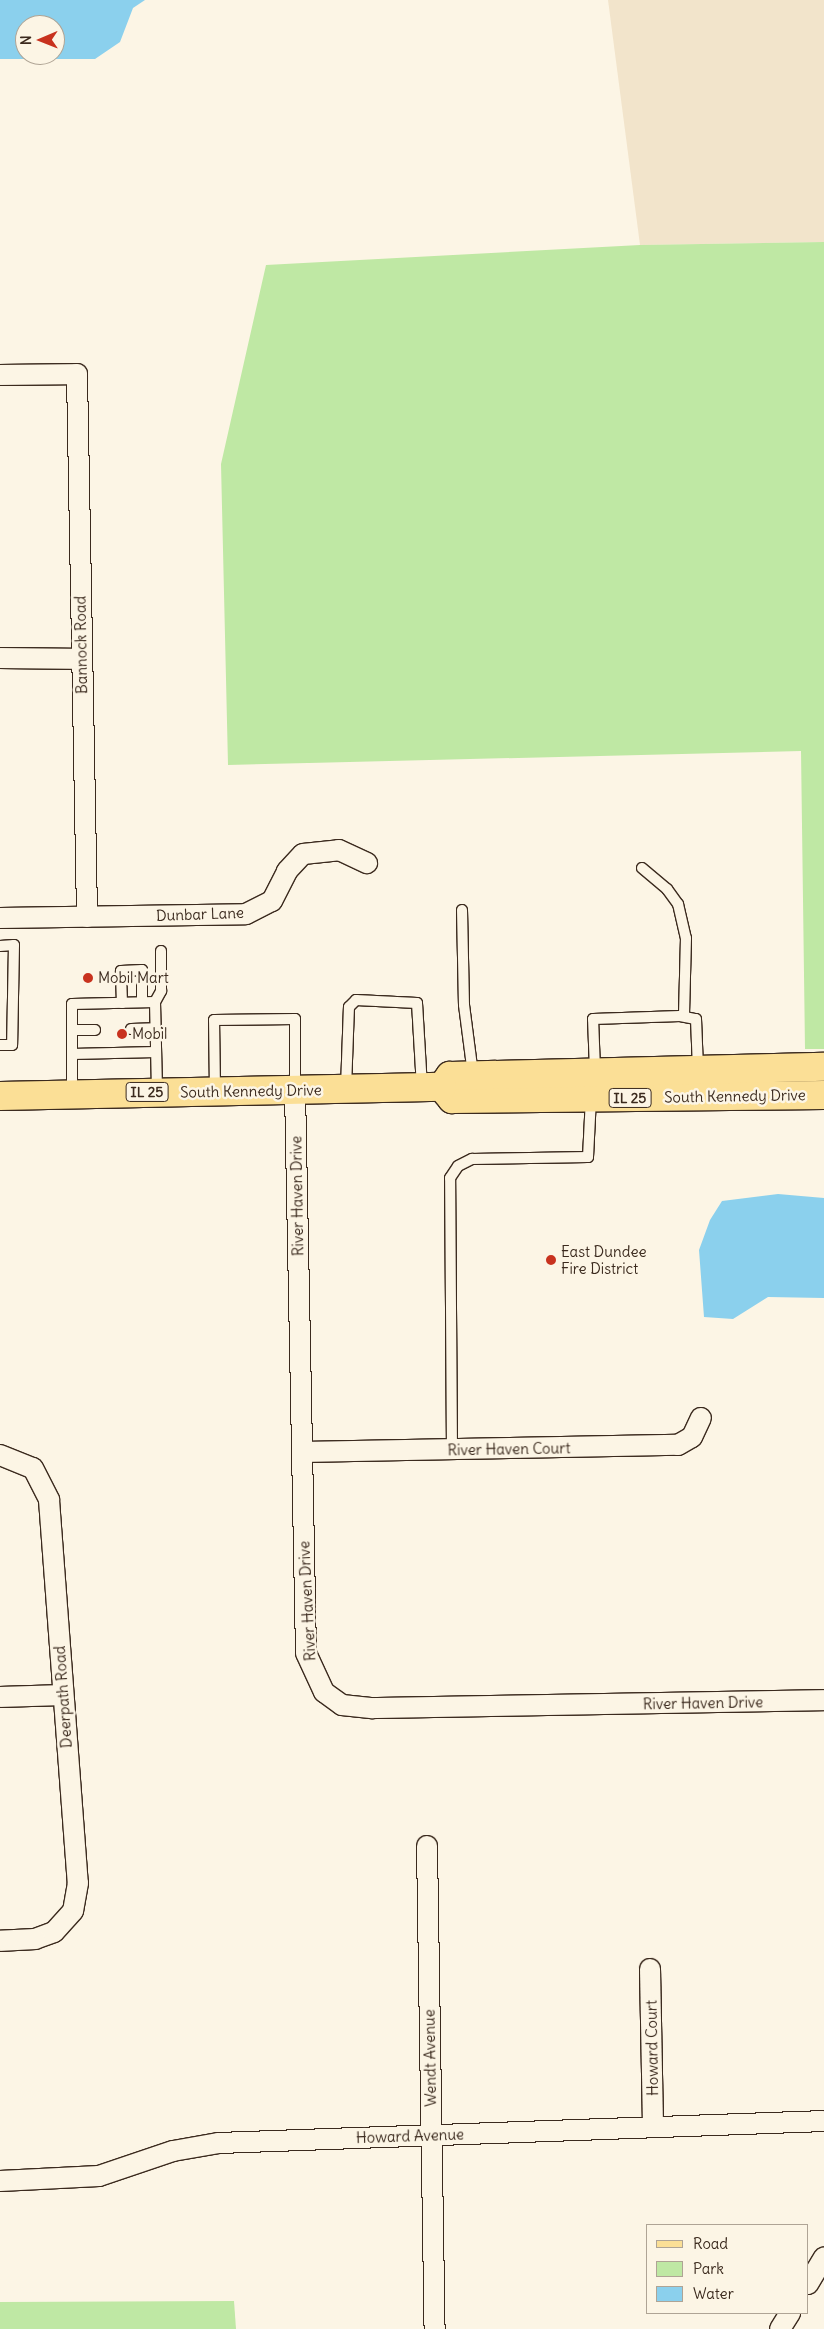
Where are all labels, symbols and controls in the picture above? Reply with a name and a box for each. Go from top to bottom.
north arrow [15,15,65,65]
text: N [17,35,35,45]
street label: Bannock Road [71,596,91,694]
street label: Dunbar Lane [156,903,244,925]
place label: Mobil Mart [98,969,169,987]
marker: Mobil Mart [82,972,94,984]
place label: Mobil [132,1025,167,1043]
marker: Mobil [116,1028,128,1040]
road number: IL 25 [124,1080,170,1104]
street label: South Kennedy Drive [180,1081,322,1101]
road number: IL 25 [608,1086,652,1110]
street label: South Kennedy Drive [664,1086,806,1106]
street label: River Haven Drive [287,1136,307,1256]
place label: East Dundee Fire District [561,1242,647,1277]
marker: East Dundee Fire District [545,1254,557,1266]
street label: River Haven Court [447,1439,571,1459]
street label: River Haven Drive [295,1540,319,1662]
street label: Deerpath Road [50,1645,76,1749]
street label: River Haven Drive [643,1693,763,1713]
street label: Howard Court [642,2000,662,2096]
street label: Wendt Avenue [420,2009,440,2107]
street label: Howard Avenue [356,2125,464,2147]
legend [646,2224,809,2314]
text: Road [693,2234,728,2253]
text: Park [693,2259,724,2278]
text: Water [693,2284,734,2303]

